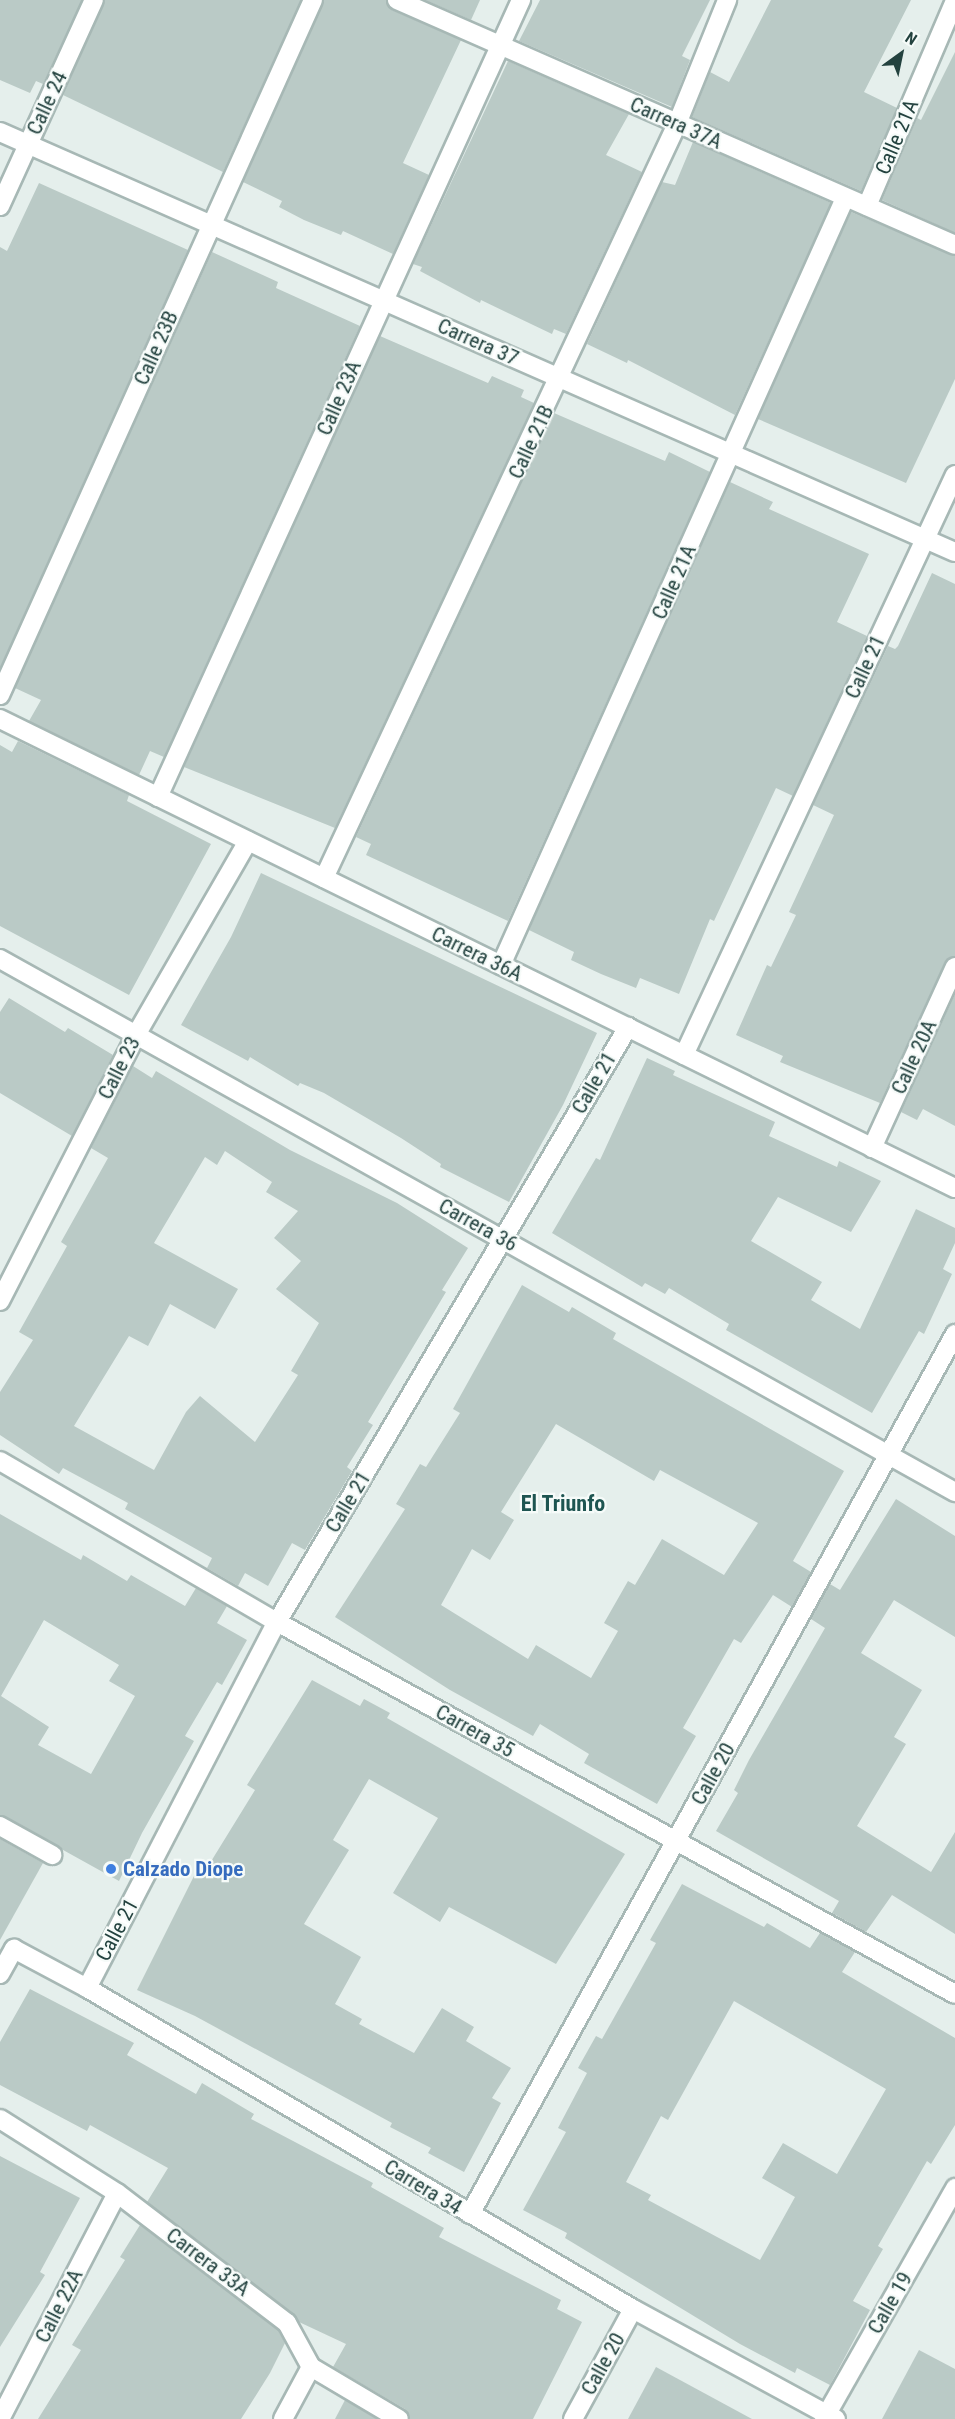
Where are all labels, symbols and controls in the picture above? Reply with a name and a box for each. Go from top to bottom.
north arrow [871,24,931,84]
text: N [902,28,920,49]
street label: Calle 24 [21,67,73,139]
street label: Carrera 37A [626,92,726,154]
street label: Calle 21A [870,96,924,178]
street label: Calle 23B [129,307,183,389]
street label: Carrera 37 [434,313,522,371]
street label: Calle 23A [311,357,367,439]
street label: Calle 21B [503,401,559,483]
street label: Calle 21A [646,541,702,623]
street label: Calle 21 [839,631,891,703]
street label: Carrera 36A [427,921,527,987]
street label: Calle 20A [886,1016,942,1098]
street label: Calle 23 [93,1032,145,1104]
street label: Calle 21 [566,1048,622,1118]
street label: Carrera 36 [434,1193,522,1257]
street label: Calle 21 [320,1467,376,1537]
district label: El Triunfo [520,1491,606,1517]
street label: Carrera 35 [431,1699,519,1763]
street label: Calle 20 [686,1739,740,1809]
place label: Calzado Diope [123,1856,243,1882]
marker: Calzado Diope [104,1862,118,1876]
street label: Calle 21 [90,1895,144,1965]
street label: Carrera 34 [380,2154,466,2220]
street label: Carrera 33A [161,2222,255,2302]
street label: Calle 22A [30,2265,88,2347]
street label: Calle 19 [862,2268,918,2338]
street label: Calle 20 [576,2329,630,2399]

